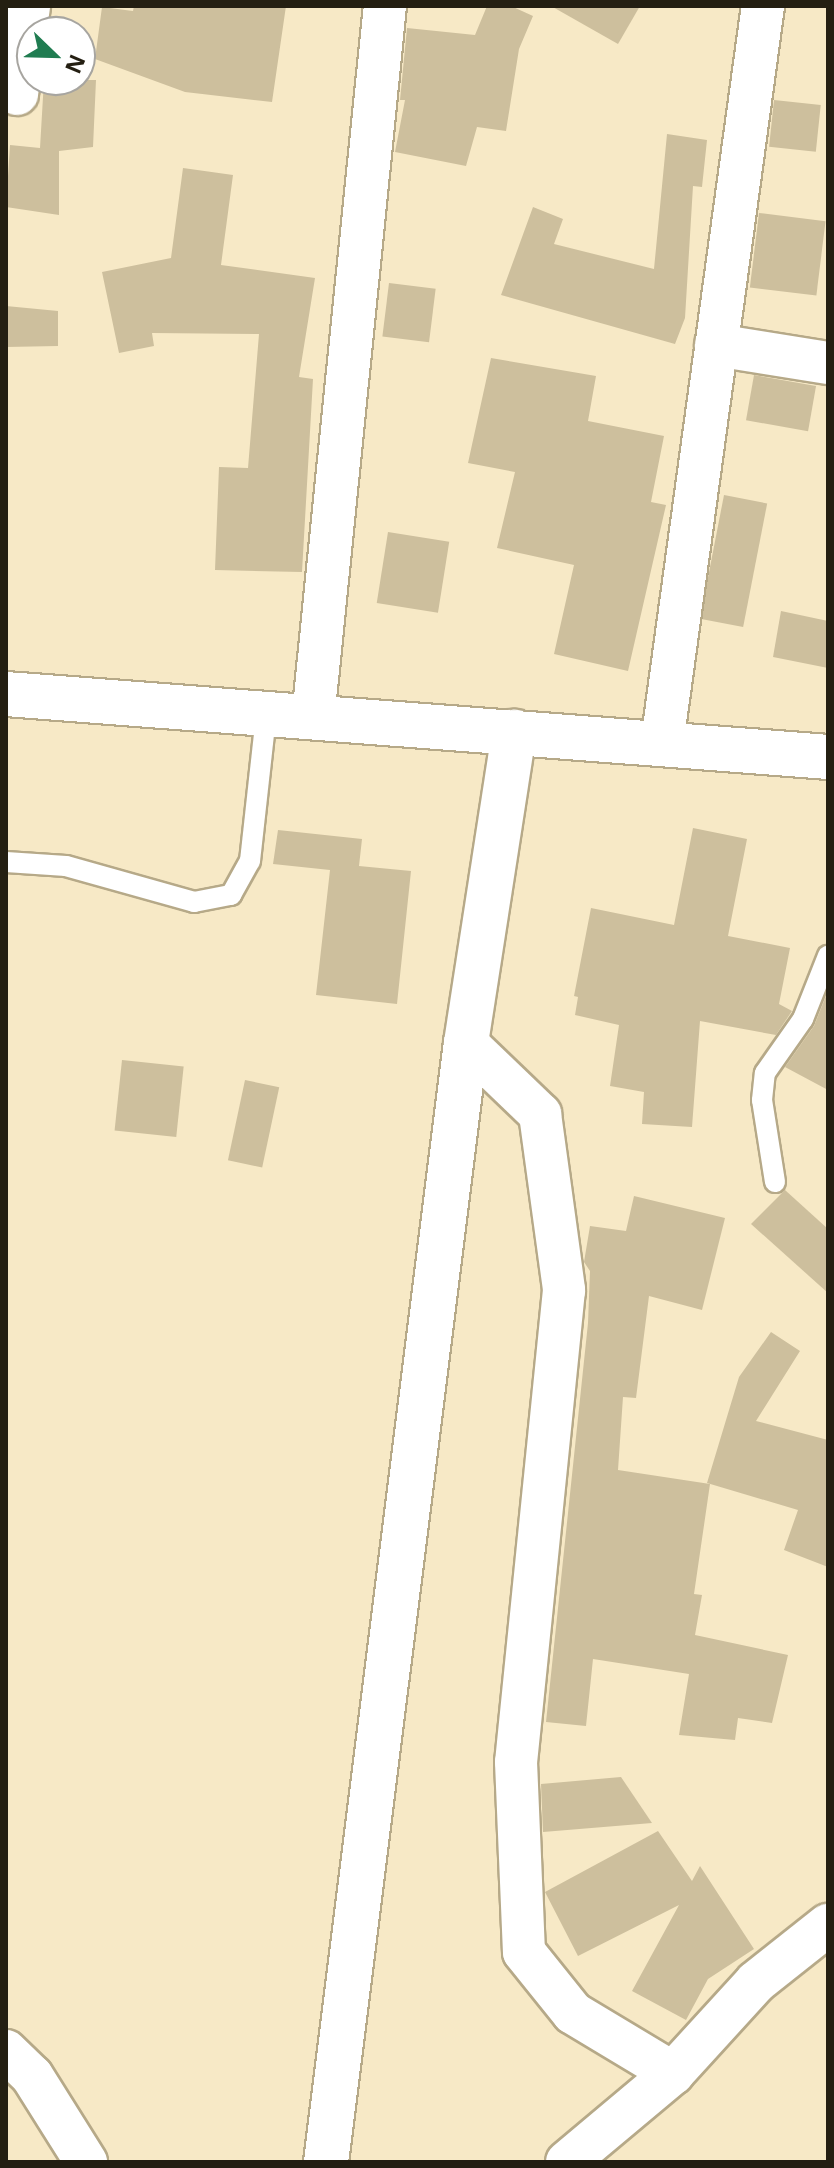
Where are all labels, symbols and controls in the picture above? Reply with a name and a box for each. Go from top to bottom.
north arrow [16,16,96,96]
text: N [59,50,94,79]

